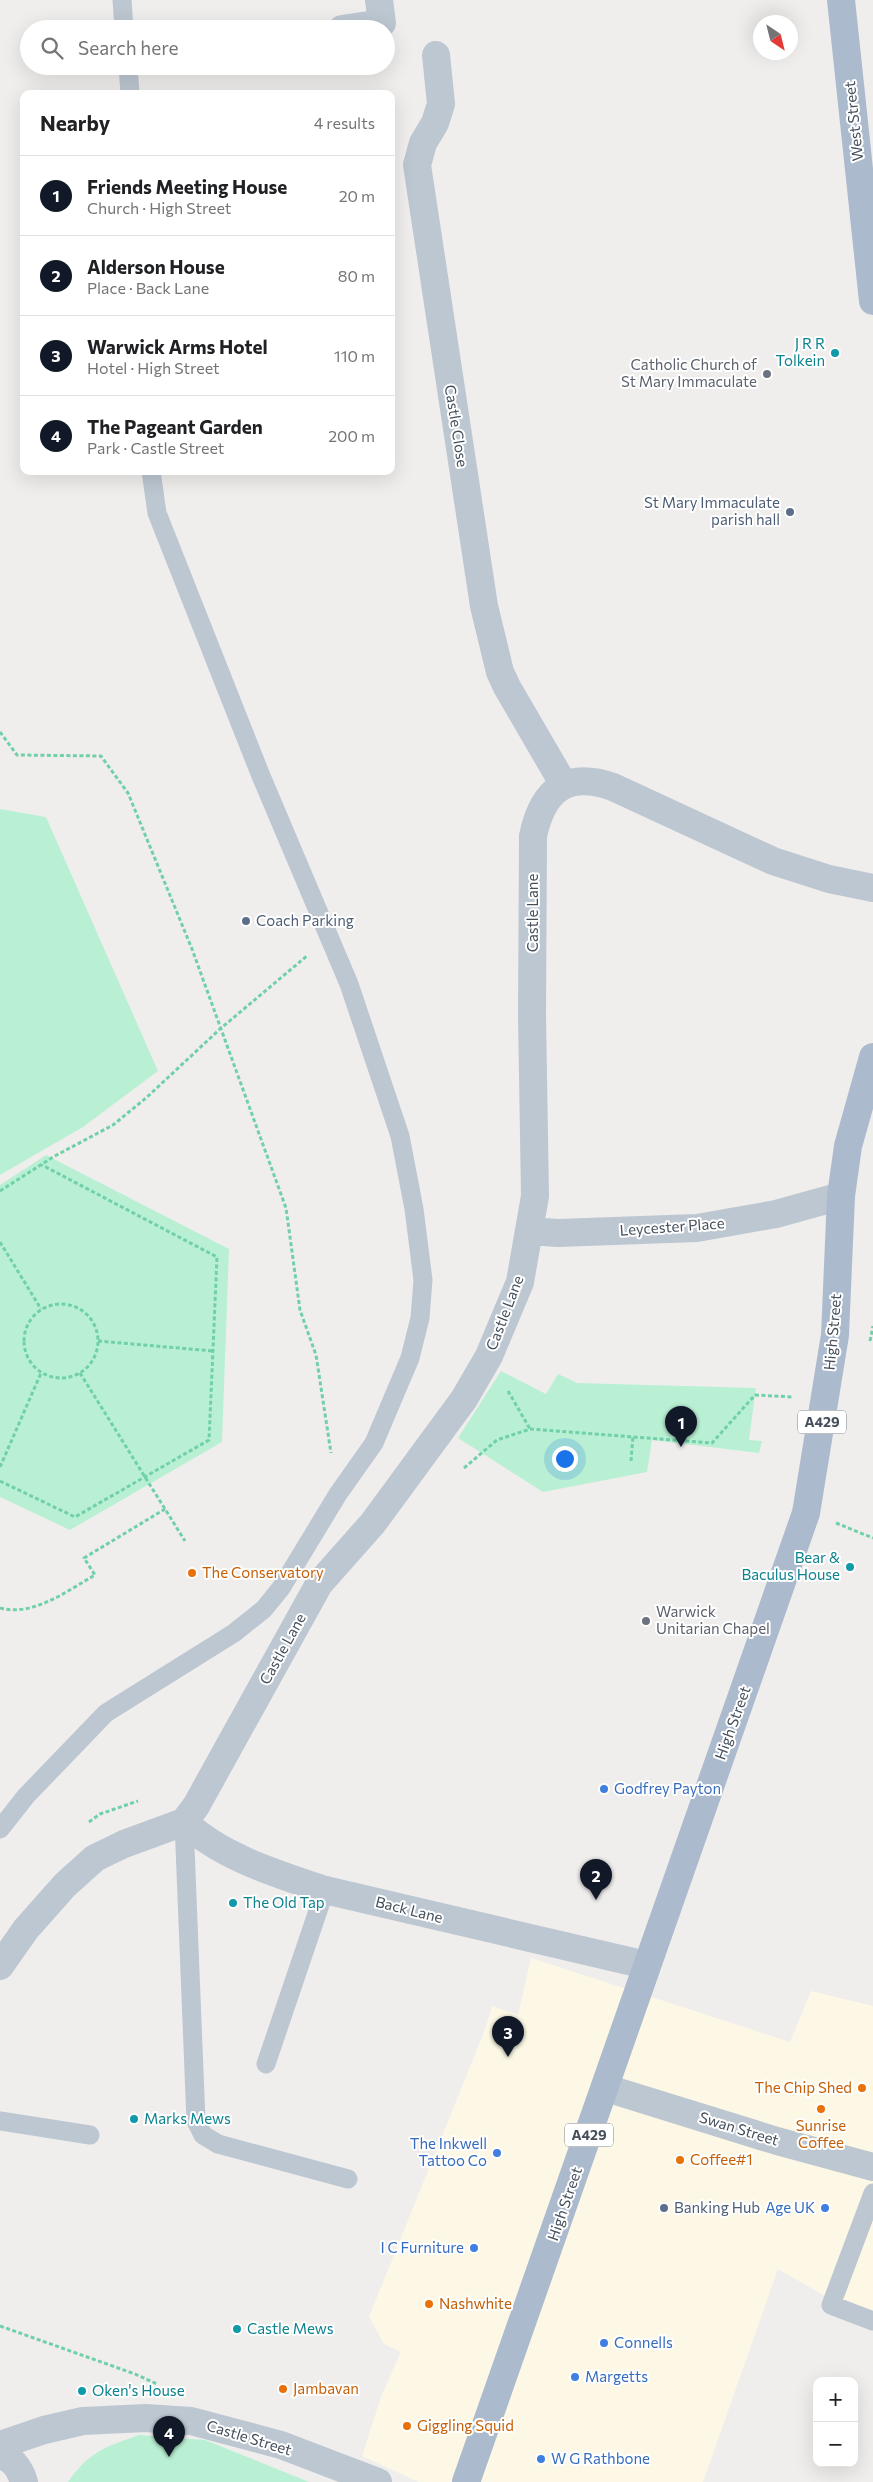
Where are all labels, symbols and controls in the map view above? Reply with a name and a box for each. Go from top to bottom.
north arrow [753,15,798,60]
search box [20,20,395,75]
icon: search [38,34,66,62]
text: Search here [78,36,178,59]
street label: West Street [840,80,866,162]
text: Nearby [40,110,110,135]
text: 4 results [314,113,375,132]
text: Friends Meeting House [87,175,287,198]
text: 1 [52,186,60,205]
text: 20 m [339,186,375,205]
text: Church · High Street [87,198,231,217]
text: Alderson House [87,255,225,278]
text: 2 [51,266,61,285]
text: 80 m [338,266,375,285]
text: Place · Back Lane [87,278,209,297]
place label: J R R Tolkein [776,334,825,369]
text: Warwick Arms Hotel [87,335,268,358]
text: 3 [51,346,61,365]
text: 110 m [334,346,375,365]
marker: J R R Tolkein [829,347,841,359]
place label: Catholic Church of St Mary Immaculate [621,355,757,390]
text: Hotel · High Street [87,358,220,377]
marker: Catholic Church of St Mary Immaculate [761,368,773,380]
street label: Castle Close [442,383,472,468]
text: The Pageant Garden [87,415,263,438]
text: 4 [51,426,61,445]
text: 200 m [328,426,375,445]
text: Park · Castle Street [87,438,224,457]
place label: St Mary Immaculate parish hall [644,493,780,528]
marker: St Mary Immaculate parish hall [784,506,796,518]
street label: Castle Lane [523,874,541,952]
place label: Coach Parking [256,911,354,929]
marker: Coach Parking [240,915,252,927]
street label: Leycester Place [619,1213,725,1239]
street label: Castle Lane [482,1273,527,1353]
street label: High Street [820,1293,844,1371]
pin: 1 [665,1406,697,1447]
road number: A429 [798,1410,846,1434]
your location [552,1446,578,1472]
place label: Bear & Baculus House [741,1548,840,1583]
marker: Bear & Baculus House [844,1561,856,1573]
place label: The Conservatory [202,1563,324,1581]
marker: The Conservatory [186,1567,198,1579]
place label: Warwick Unitarian Chapel [656,1602,770,1637]
street label: Castle Lane [255,1610,309,1687]
marker: Warwick Unitarian Chapel [640,1615,652,1627]
street label: High Street [710,1683,754,1762]
place label: Godfrey Payton [614,1779,721,1797]
marker: Godfrey Payton [598,1783,610,1795]
pin: 2 [580,1859,612,1900]
street label: Back Lane [374,1892,445,1926]
place label: The Old Tap [243,1893,325,1911]
marker: The Old Tap [227,1897,239,1909]
pin: 3 [492,2016,524,2057]
place label: The Chip Shed [755,2078,852,2096]
marker: The Chip Shed [856,2082,868,2094]
marker: Sunrise Coffee [815,2103,827,2115]
street label: Swan Street [697,2107,781,2149]
place label: Marks Mews [144,2109,231,2127]
marker: Marks Mews [128,2113,140,2125]
place label: Sunrise Coffee [796,2116,846,2151]
road number: A429 [565,2124,613,2146]
place label: The Inkwell Tattoo Co [410,2134,487,2169]
marker: The Inkwell Tattoo Co [491,2147,503,2159]
place label: Coffee#1 [690,2150,753,2168]
marker: Coffee#1 [674,2154,686,2166]
street label: High Street [543,2164,585,2243]
place label: Banking Hub [674,2198,760,2216]
place label: Age UK [765,2198,815,2216]
marker: Banking Hub [658,2202,670,2214]
marker: Age UK [819,2202,831,2214]
place label: I C Furniture [380,2238,464,2256]
marker: I C Furniture [468,2242,480,2254]
place label: Nashwhite [439,2294,512,2312]
marker: Nashwhite [423,2298,435,2310]
place label: Castle Mews [247,2319,334,2337]
marker: Castle Mews [231,2323,243,2335]
place label: Connells [614,2333,673,2351]
marker: Connells [598,2337,610,2349]
place label: Margetts [585,2367,648,2385]
marker: Margetts [569,2371,581,2383]
map controls [813,2377,858,2467]
button: + [813,2377,858,2422]
place label: Jambavan [293,2379,359,2397]
place label: Oken's House [92,2381,185,2399]
marker: Jambavan [277,2383,289,2395]
marker: Oken's House [76,2385,88,2397]
pin: 4 [153,2416,185,2457]
street label: Castle Street [205,2416,294,2459]
place label: Giggling Squid [417,2416,514,2434]
marker: Giggling Squid [401,2420,413,2432]
button: − [813,2422,858,2467]
place label: W G Rathbone [551,2449,650,2467]
marker: W G Rathbone [535,2453,547,2465]

